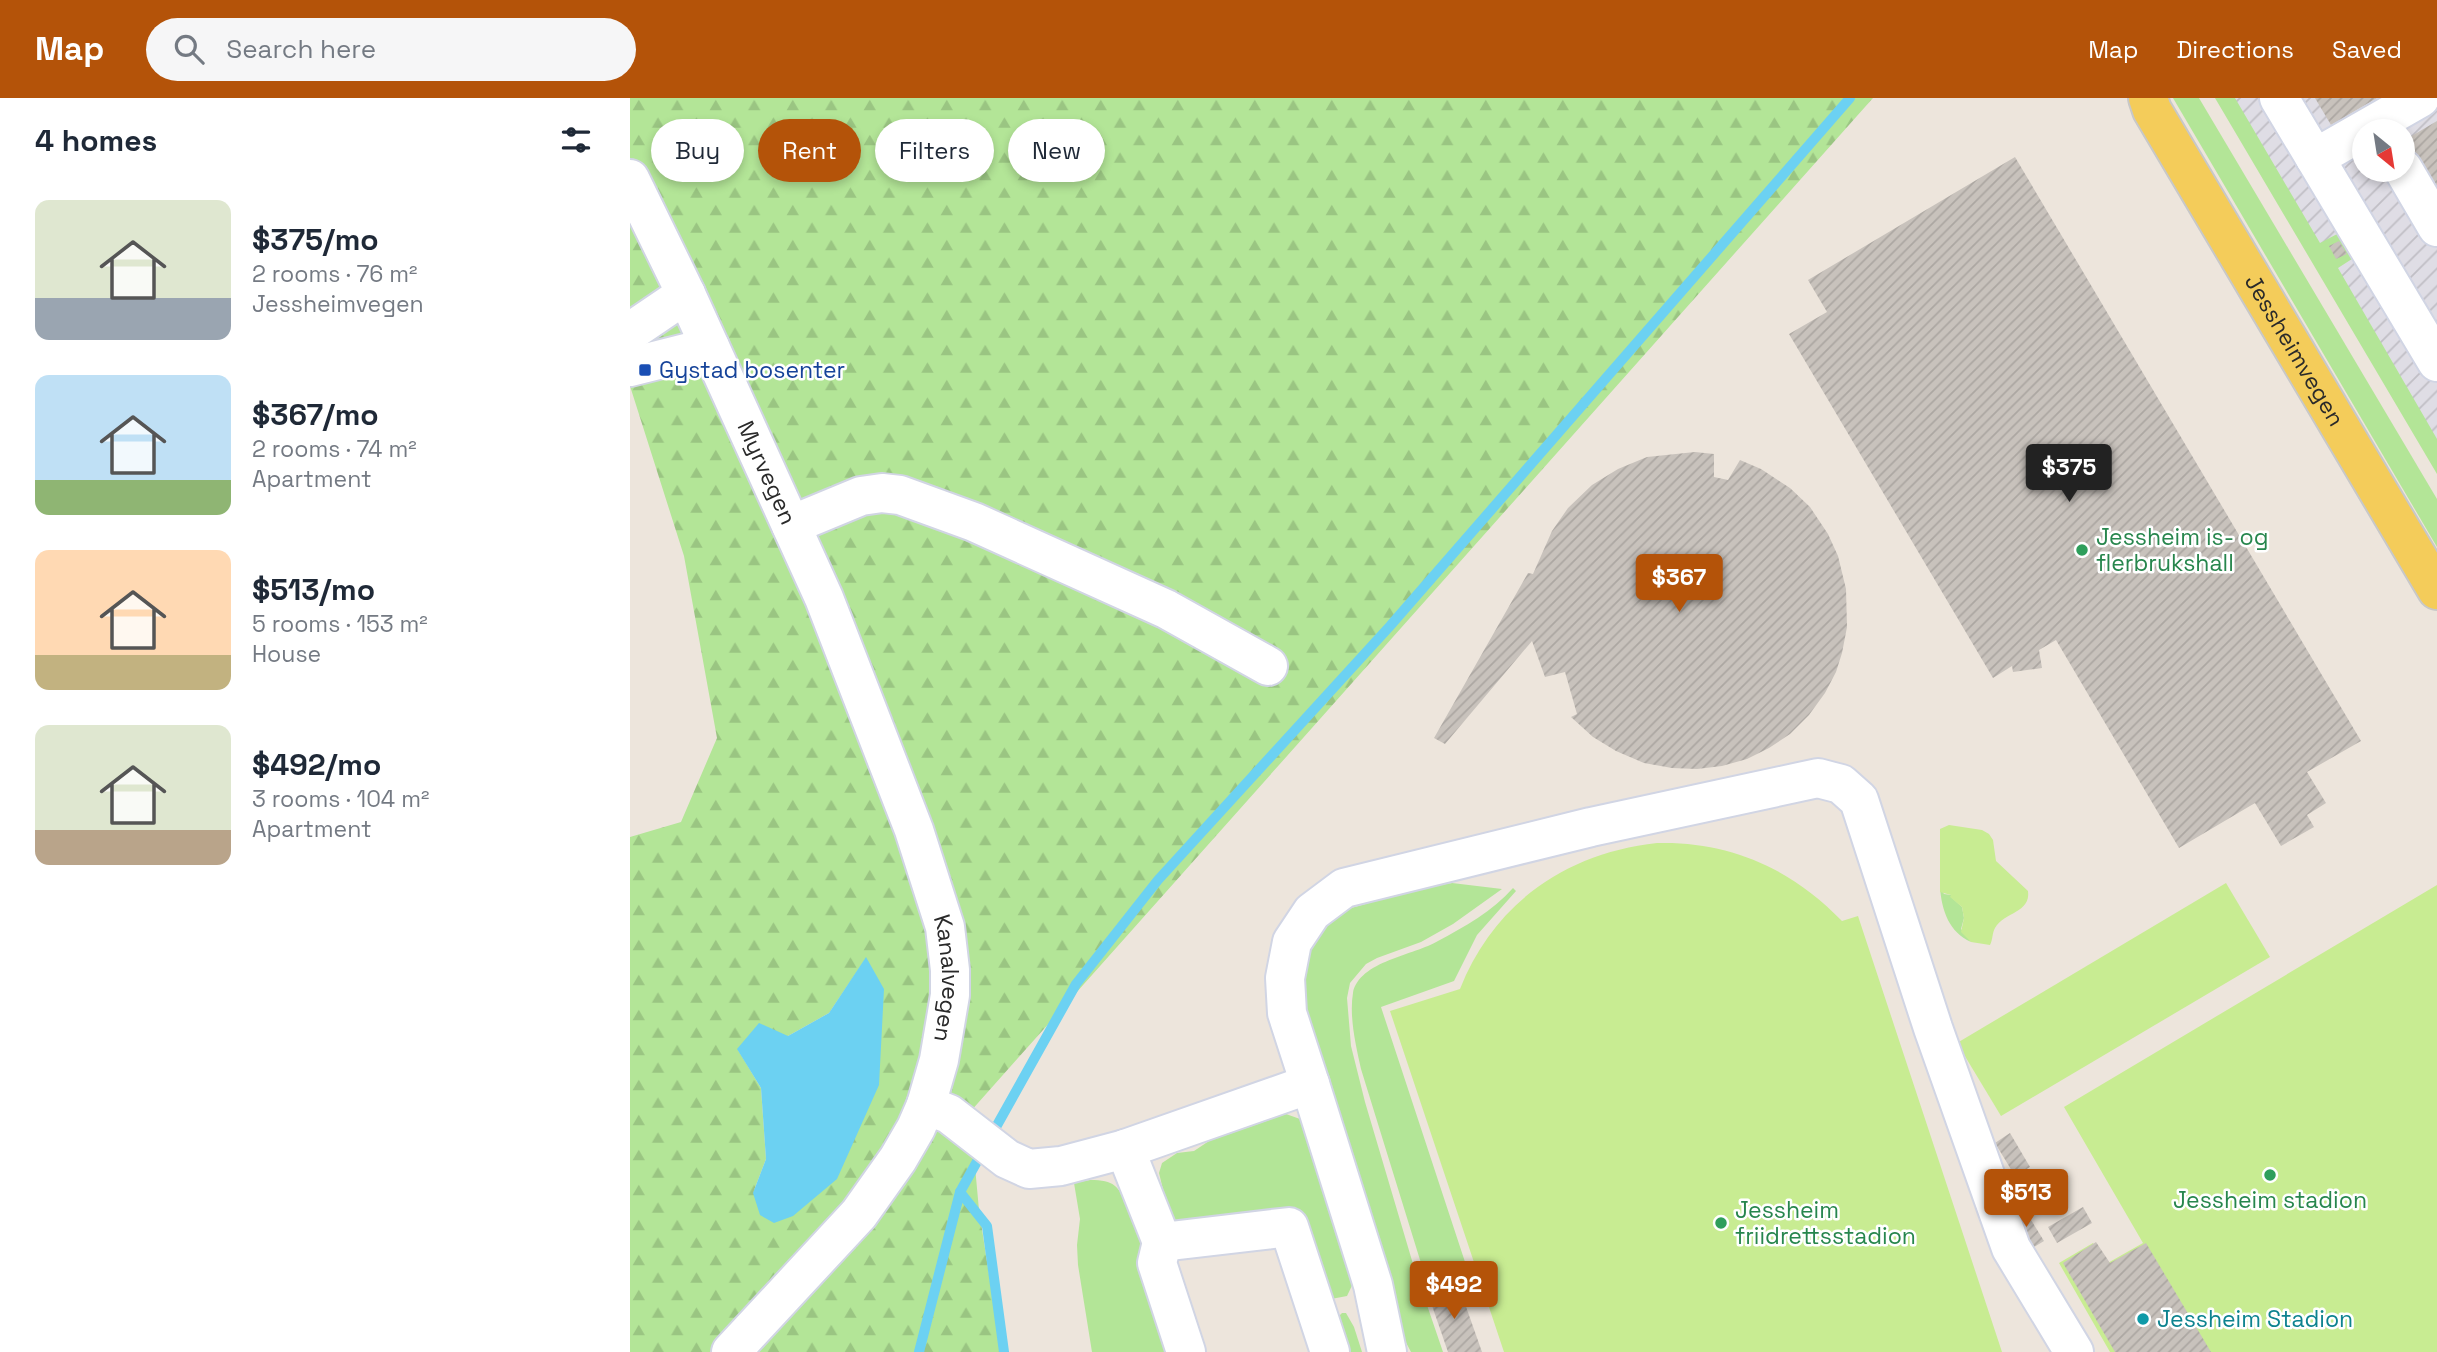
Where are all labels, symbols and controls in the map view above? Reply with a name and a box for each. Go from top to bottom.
search box [146,18,636,81]
text: Map [35,28,104,70]
icon: search [170,30,208,68]
text: Search here [226,32,376,66]
text: Map [2088,34,2138,65]
text: Directions [2176,34,2294,65]
text: Saved [2332,34,2402,65]
chip: Buy [651,119,744,182]
chip: Rent [758,119,861,182]
chip: Filters [875,119,994,182]
chip: New [1008,119,1105,182]
north arrow [2352,119,2415,182]
map controls [2352,119,2415,182]
text: 4 homes [35,121,157,160]
icon: filters [557,121,595,159]
text: $375/mo [252,220,379,259]
icon: home [91,228,175,312]
text: 2 rooms · 76 m² [252,259,417,289]
street label: Jessheimvegen [2238,269,2351,432]
text: Jessheimvegen [252,289,424,319]
place label: Gystad bosenter [659,355,845,385]
marker: Gystad bosenter [637,362,653,378]
text: $367/mo [252,395,379,434]
icon: home [91,403,175,487]
street label: Myrvegen [731,416,804,529]
text: 2 rooms · 74 m² [252,434,417,464]
pin: $375 [2028,444,2110,504]
text: $375 [2042,452,2096,482]
text: Apartment [252,464,372,494]
place label: Jessheim is- og flerbrukshall [2096,522,2268,578]
marker: Jessheim is- og flerbrukshall [2074,542,2090,558]
pin: $367 [1638,554,1720,614]
text: $367 [1652,562,1706,592]
text: $513/mo [252,570,375,609]
icon: home [91,578,175,662]
text: 5 rooms · 153 m² [252,609,428,639]
text: House [252,639,321,669]
text: $492/mo [252,745,381,784]
icon: home [91,753,175,837]
text: 3 rooms · 104 m² [252,784,429,814]
text: Apartment [252,814,372,844]
street label: Kanalvegen [927,910,965,1044]
marker: Jessheim stadion [2262,1167,2278,1183]
pin: $513 [1985,1170,2067,1229]
text: $513 [2000,1177,2052,1207]
place label: Jessheim stadion [2173,1185,2367,1215]
place label: Jessheim friidrettsstadion [1735,1195,1916,1251]
marker: Jessheim friidrettsstadion [1713,1215,1729,1231]
pin: $492 [1413,1262,1495,1321]
text: $492 [1426,1269,1482,1299]
place label: Jessheim Stadion [2157,1304,2353,1334]
marker: Jessheim Stadion [2135,1311,2151,1327]

